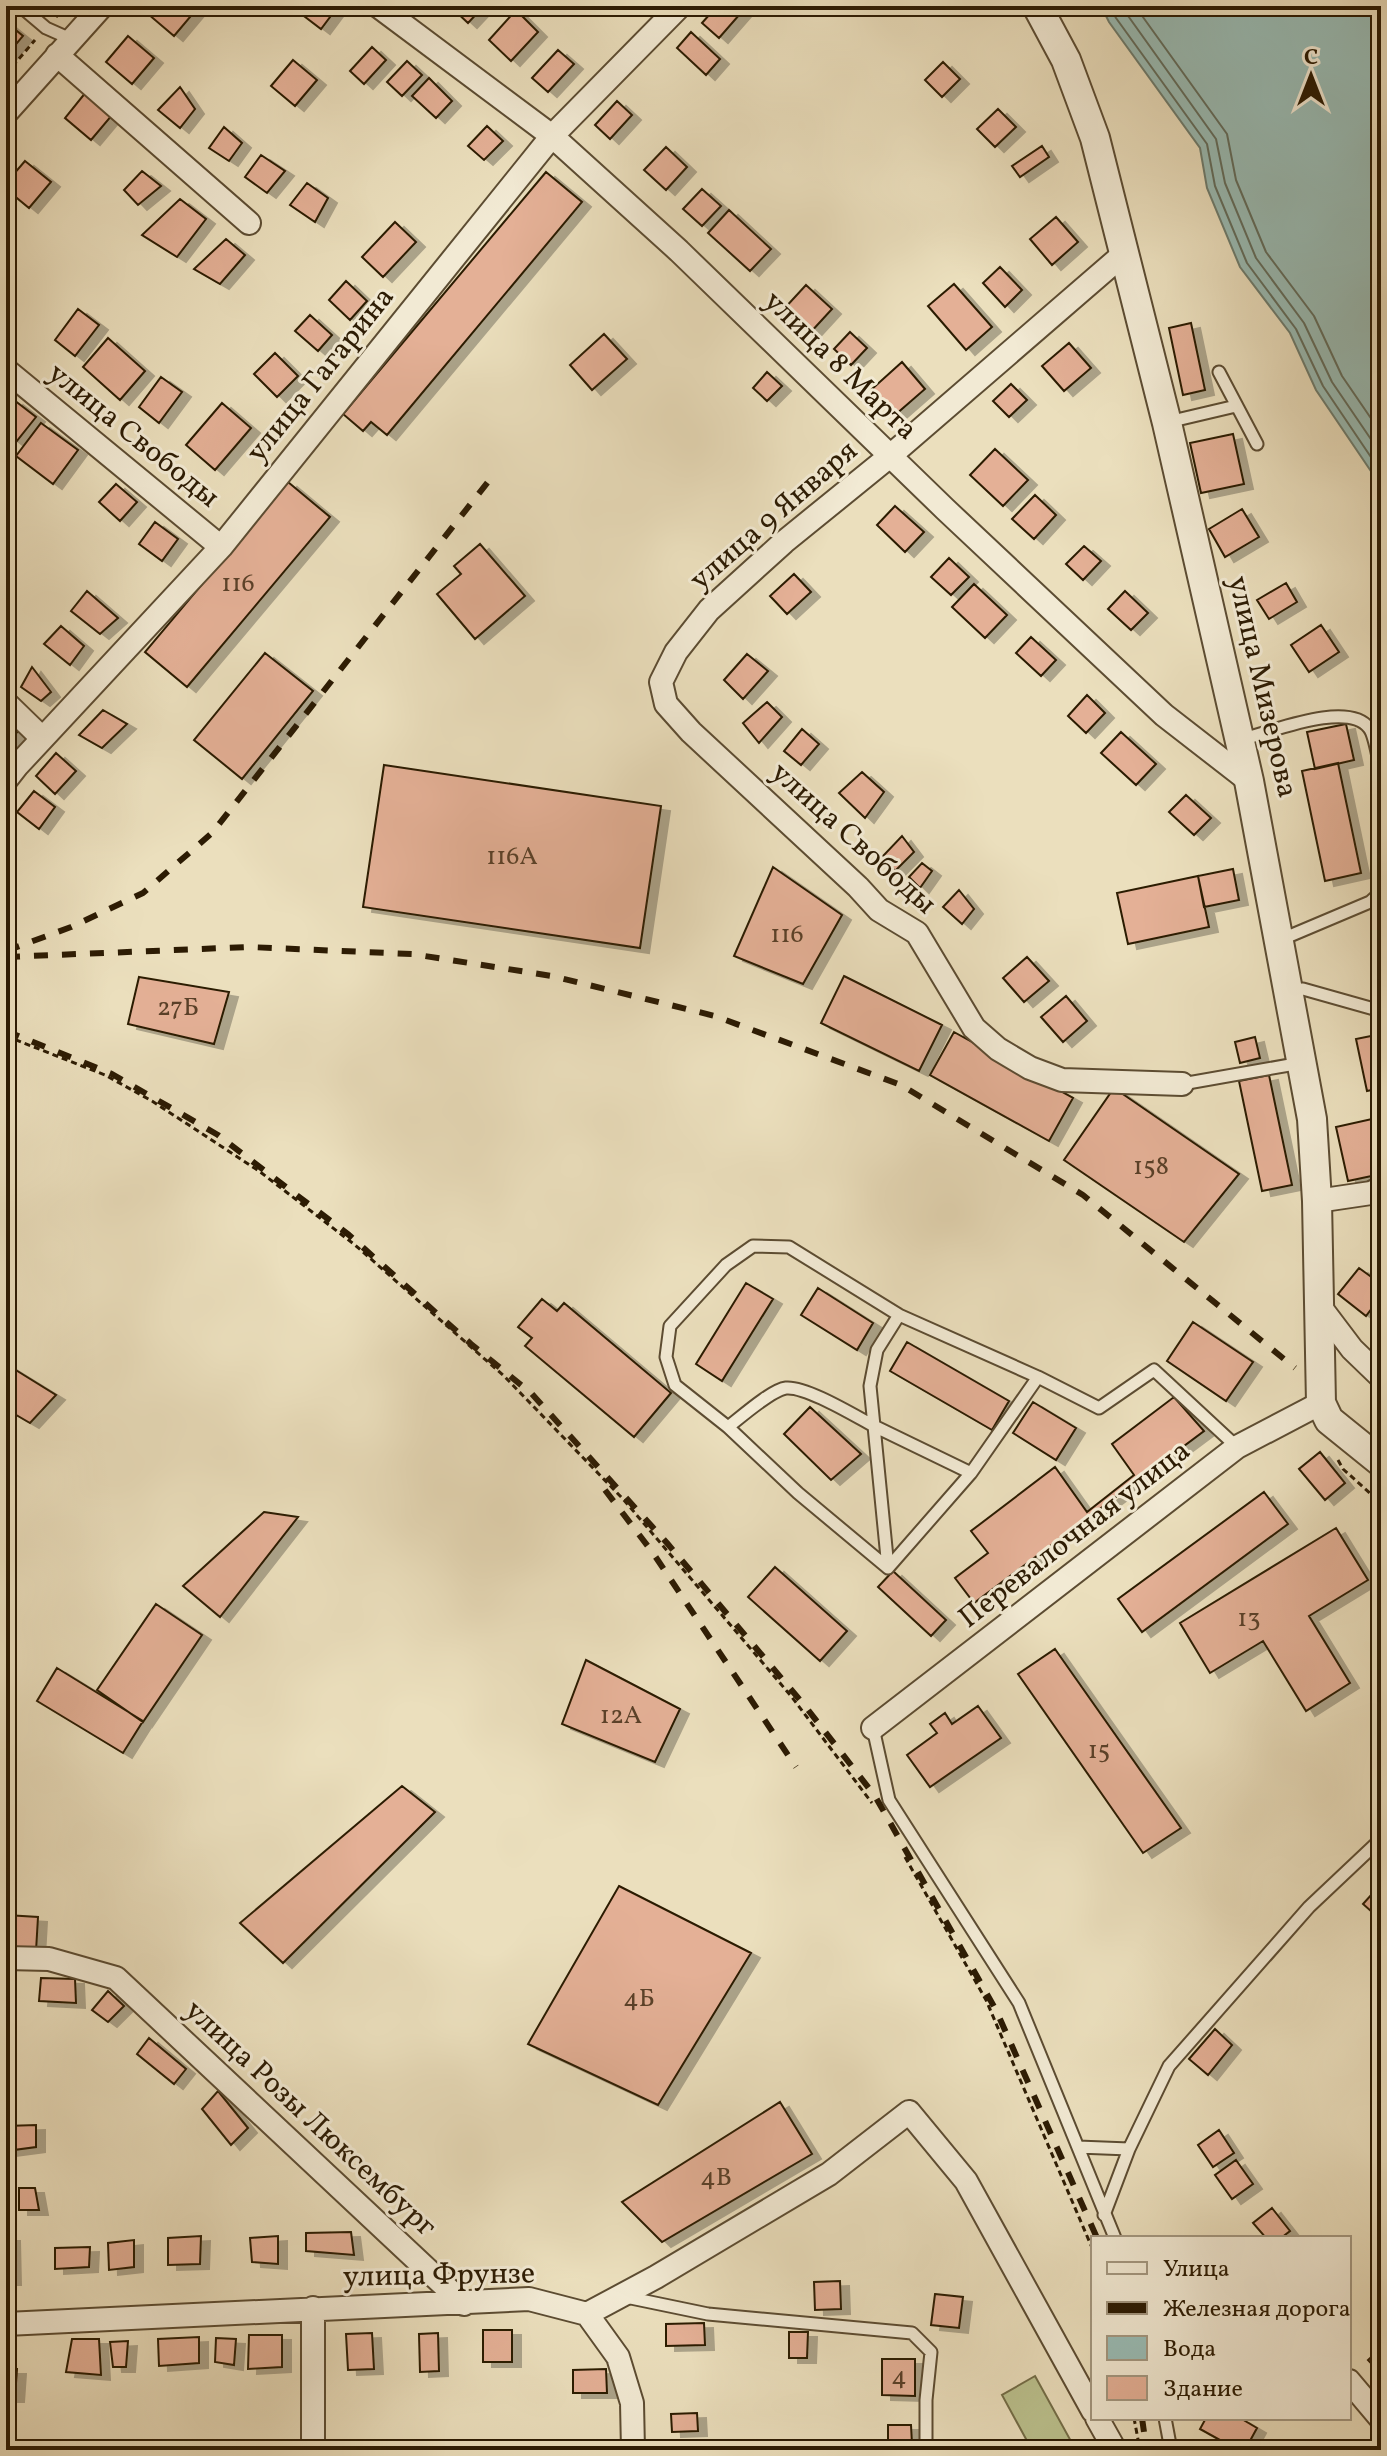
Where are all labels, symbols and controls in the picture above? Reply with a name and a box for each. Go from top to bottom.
north arrow [1271,36,1351,116]
text: С [1304,43,1318,74]
street label: улица Гагарина [237,278,405,472]
street label: улица 8 Марта [754,282,926,450]
street label: улица Свободы [38,354,228,518]
street label: улица 9 Января [681,431,867,601]
house number: 116 [221,566,255,602]
street label: улица Мизерова [1216,572,1308,802]
street label: улица Свободы [761,753,945,925]
house number: 116А [486,839,538,875]
house number: 116 [770,917,804,953]
house number: 27Б [157,990,199,1026]
house number: 158 [1133,1149,1169,1185]
street label: Перевалочная улица [950,1431,1200,1639]
house number: 13 [1237,1601,1261,1637]
house number: 12А [600,1698,642,1734]
house number: 15 [1088,1733,1110,1769]
house number: 4Б [623,1981,655,2017]
street label: улица Розы Люксембург [175,1991,445,2247]
house number: 4В [700,2160,732,2196]
legend [1091,2236,1351,2420]
street label: улица Фрунзе [343,2253,535,2299]
text: Улица [1163,2253,1230,2287]
text: Железная дорога [1163,2293,1351,2327]
text: Вода [1163,2333,1216,2367]
house number: 4 [891,2359,907,2395]
text: Здание [1163,2373,1243,2407]

